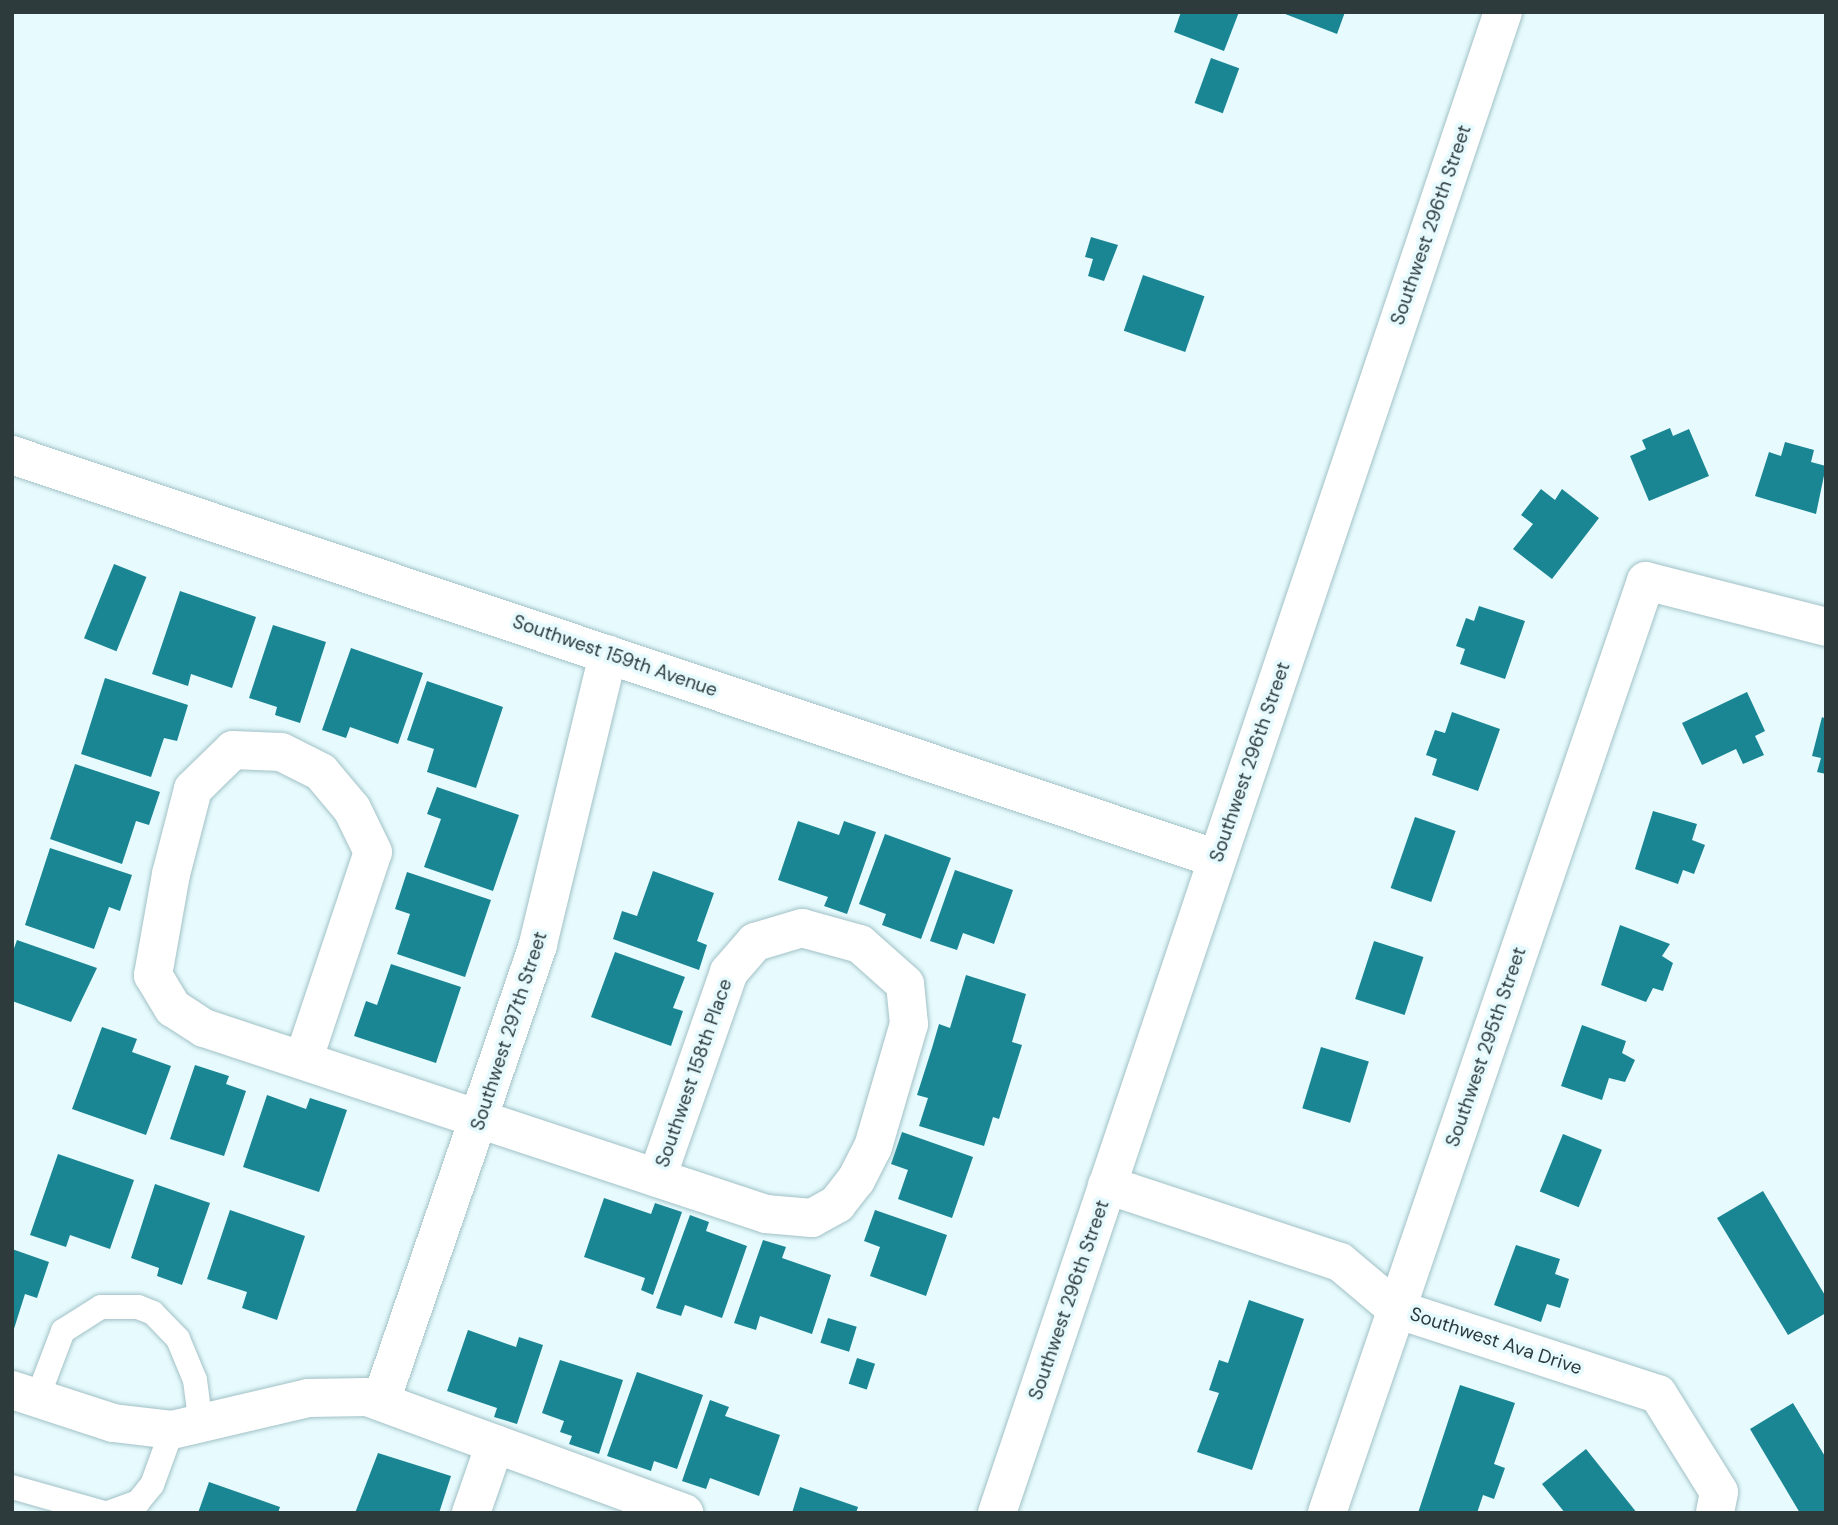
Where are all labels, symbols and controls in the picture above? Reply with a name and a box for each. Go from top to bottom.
street label: Southwest 296th Street [1386,122,1476,328]
street label: Southwest 159th Avenue [510,610,720,702]
street label: Southwest 296th Street [1205,659,1295,865]
street label: Southwest 297th Street [466,929,552,1133]
street label: Southwest 295th Street [1441,944,1531,1150]
street label: Southwest 158th Place [651,976,737,1170]
street label: Southwest 296th Street [1024,1197,1114,1403]
street label: Southwest Ava Drive [1407,1302,1585,1380]

